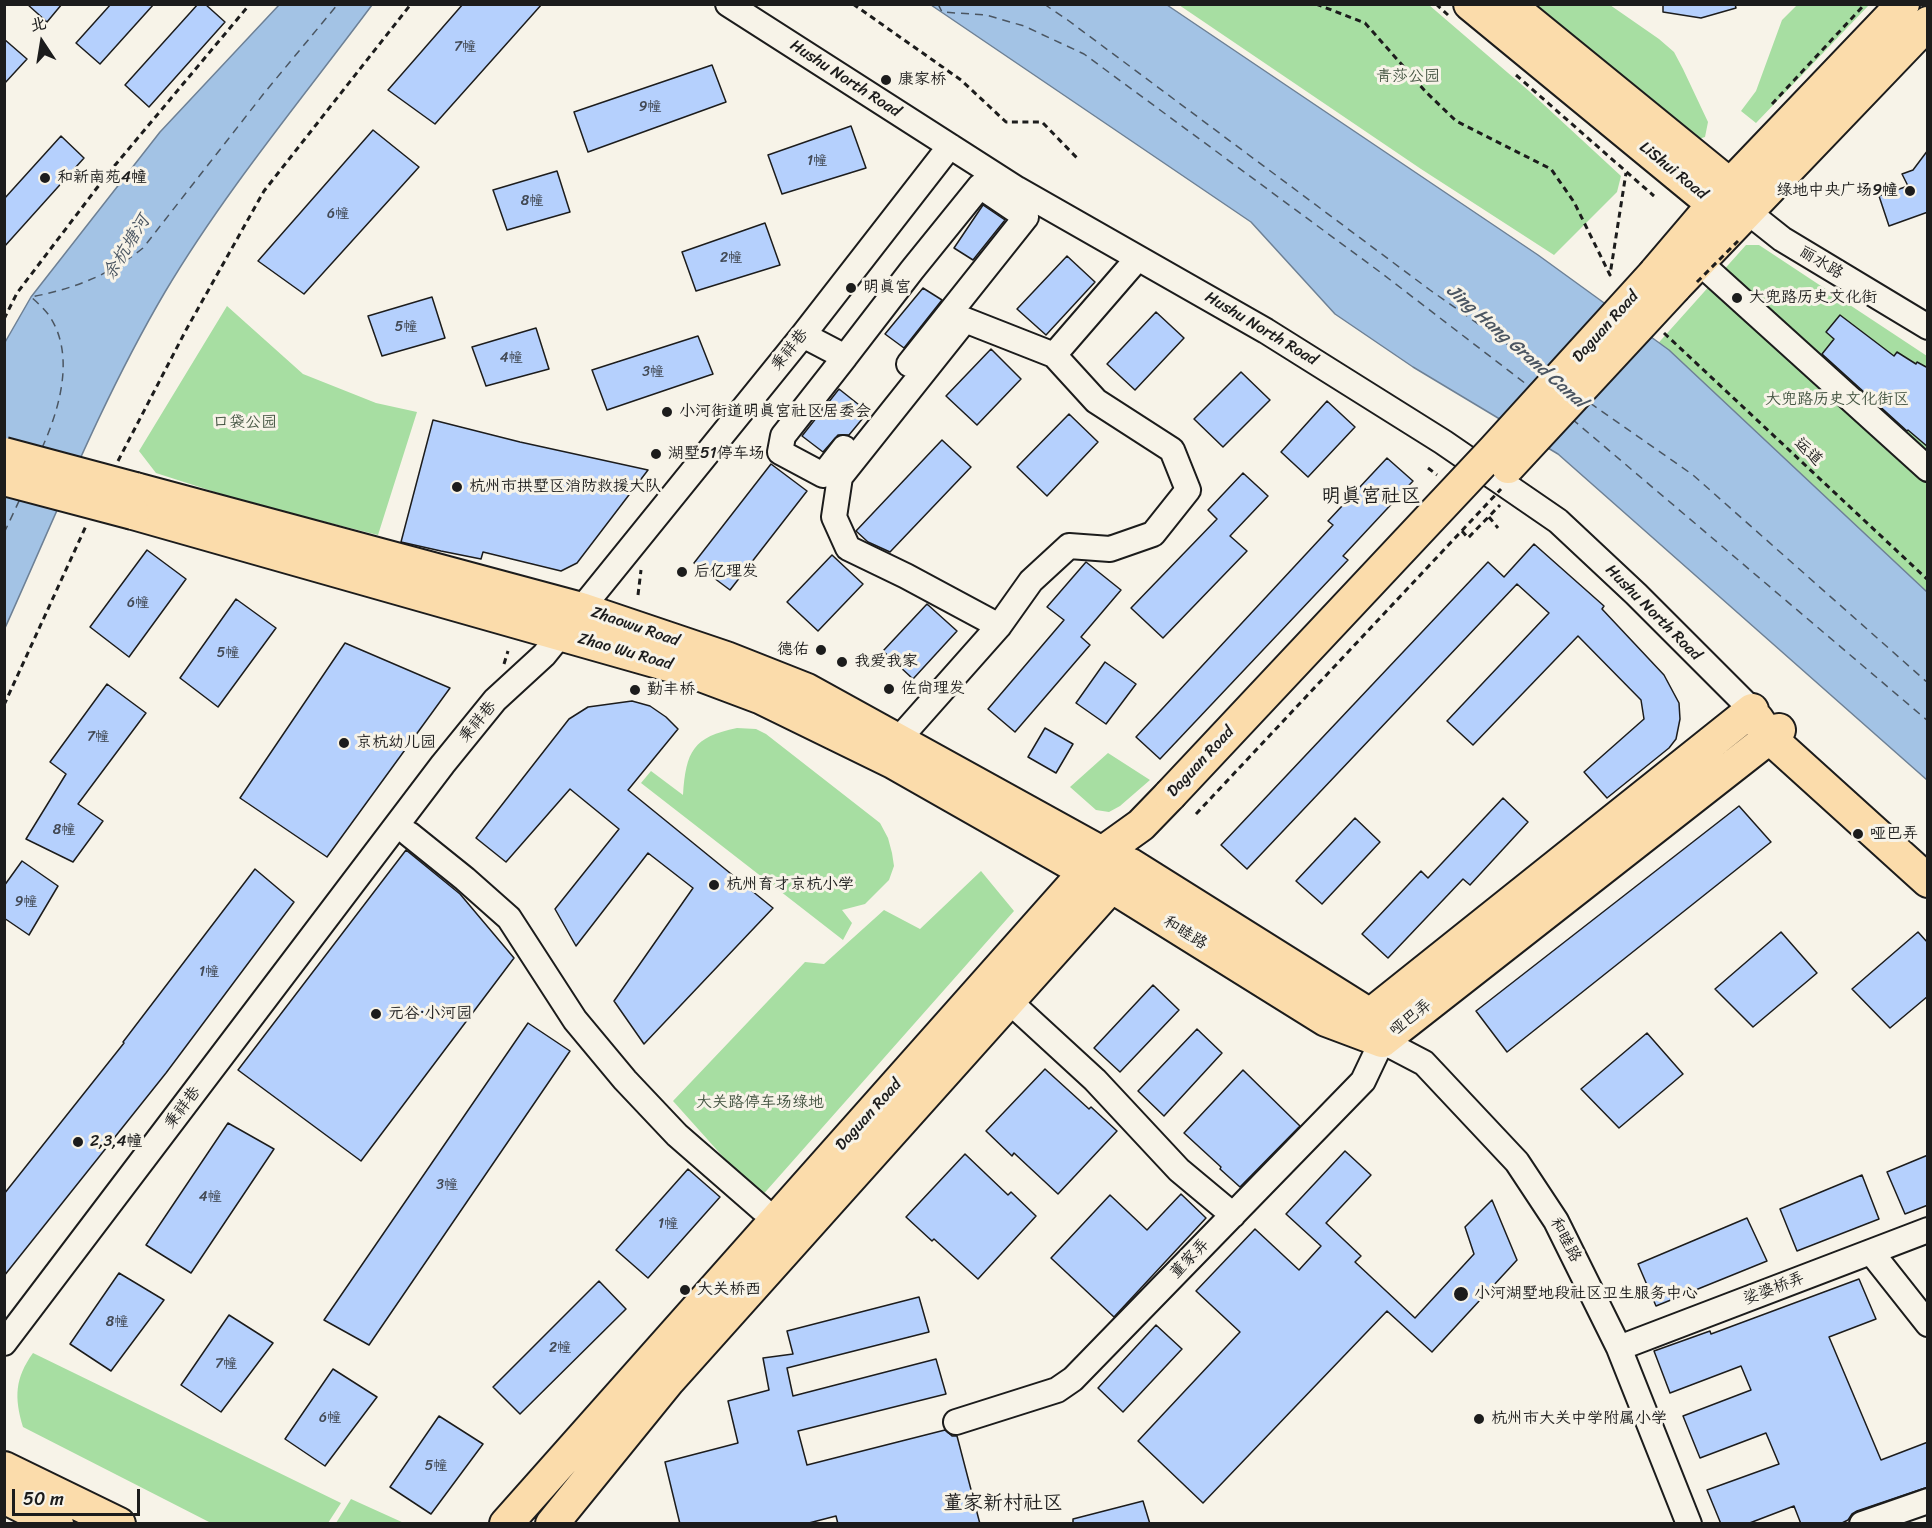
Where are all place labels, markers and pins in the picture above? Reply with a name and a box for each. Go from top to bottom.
place label: 康家桥 [898,70,946,90]
marker: 康家桥 [879,73,893,87]
place label: 和新南苑4幢 [57,168,147,188]
marker: 和新南苑4幢 [38,171,52,185]
place label: 绿地中央广场9幢 [1776,181,1898,201]
marker: 绿地中央广场9幢 [1903,184,1917,198]
place label: 明真宫 [863,278,911,298]
marker: 明真宫 [844,281,858,295]
place label: 大兜路历史文化街 [1749,288,1877,308]
marker: 大兜路历史文化街 [1730,291,1744,305]
place label: 小河街道明真宫社区居委会 [679,402,871,422]
marker: 小河街道明真宫社区居委会 [660,405,674,419]
place label: 湖墅51停车场 [668,444,765,464]
marker: 湖墅51停车场 [649,447,663,461]
place label: 杭州市拱墅区消防救援大队 [469,477,661,497]
marker: 杭州市拱墅区消防救援大队 [450,480,464,494]
place label: 后亿理发 [694,562,758,582]
marker: 后亿理发 [675,565,689,579]
place label: 德佑 [777,640,809,660]
marker: 德佑 [814,643,828,657]
place label: 我爱我家 [854,652,918,672]
marker: 我爱我家 [835,655,849,669]
place label: 佐尚理发 [901,679,965,699]
place label: 勤丰桥 [647,680,695,700]
marker: 佐尚理发 [882,682,896,696]
marker: 勤丰桥 [628,683,642,697]
place label: 京杭幼儿园 [356,733,436,753]
marker: 京杭幼儿园 [337,736,351,750]
place label: 哑巴弄 [1870,824,1918,844]
marker: 哑巴弄 [1851,827,1865,841]
place label: 杭州育才京杭小学 [726,875,854,895]
marker: 杭州育才京杭小学 [707,878,721,892]
place label: 元谷·小河园 [388,1004,472,1024]
marker: 元谷·小河园 [369,1007,383,1021]
place label: 2,3,4幢 [90,1132,143,1152]
marker: 2,3,4幢 [71,1135,85,1149]
place label: 大关桥西 [697,1280,761,1300]
marker: 大关桥西 [678,1283,692,1297]
place label: 小河湖墅地段社区卫生服务中心 [1474,1284,1698,1304]
marker: 小河湖墅地段社区卫生服务中心 [1452,1285,1470,1303]
place label: 杭州市大关中学附属小学 [1491,1409,1667,1429]
marker: 杭州市大关中学附属小学 [1472,1412,1486,1426]

